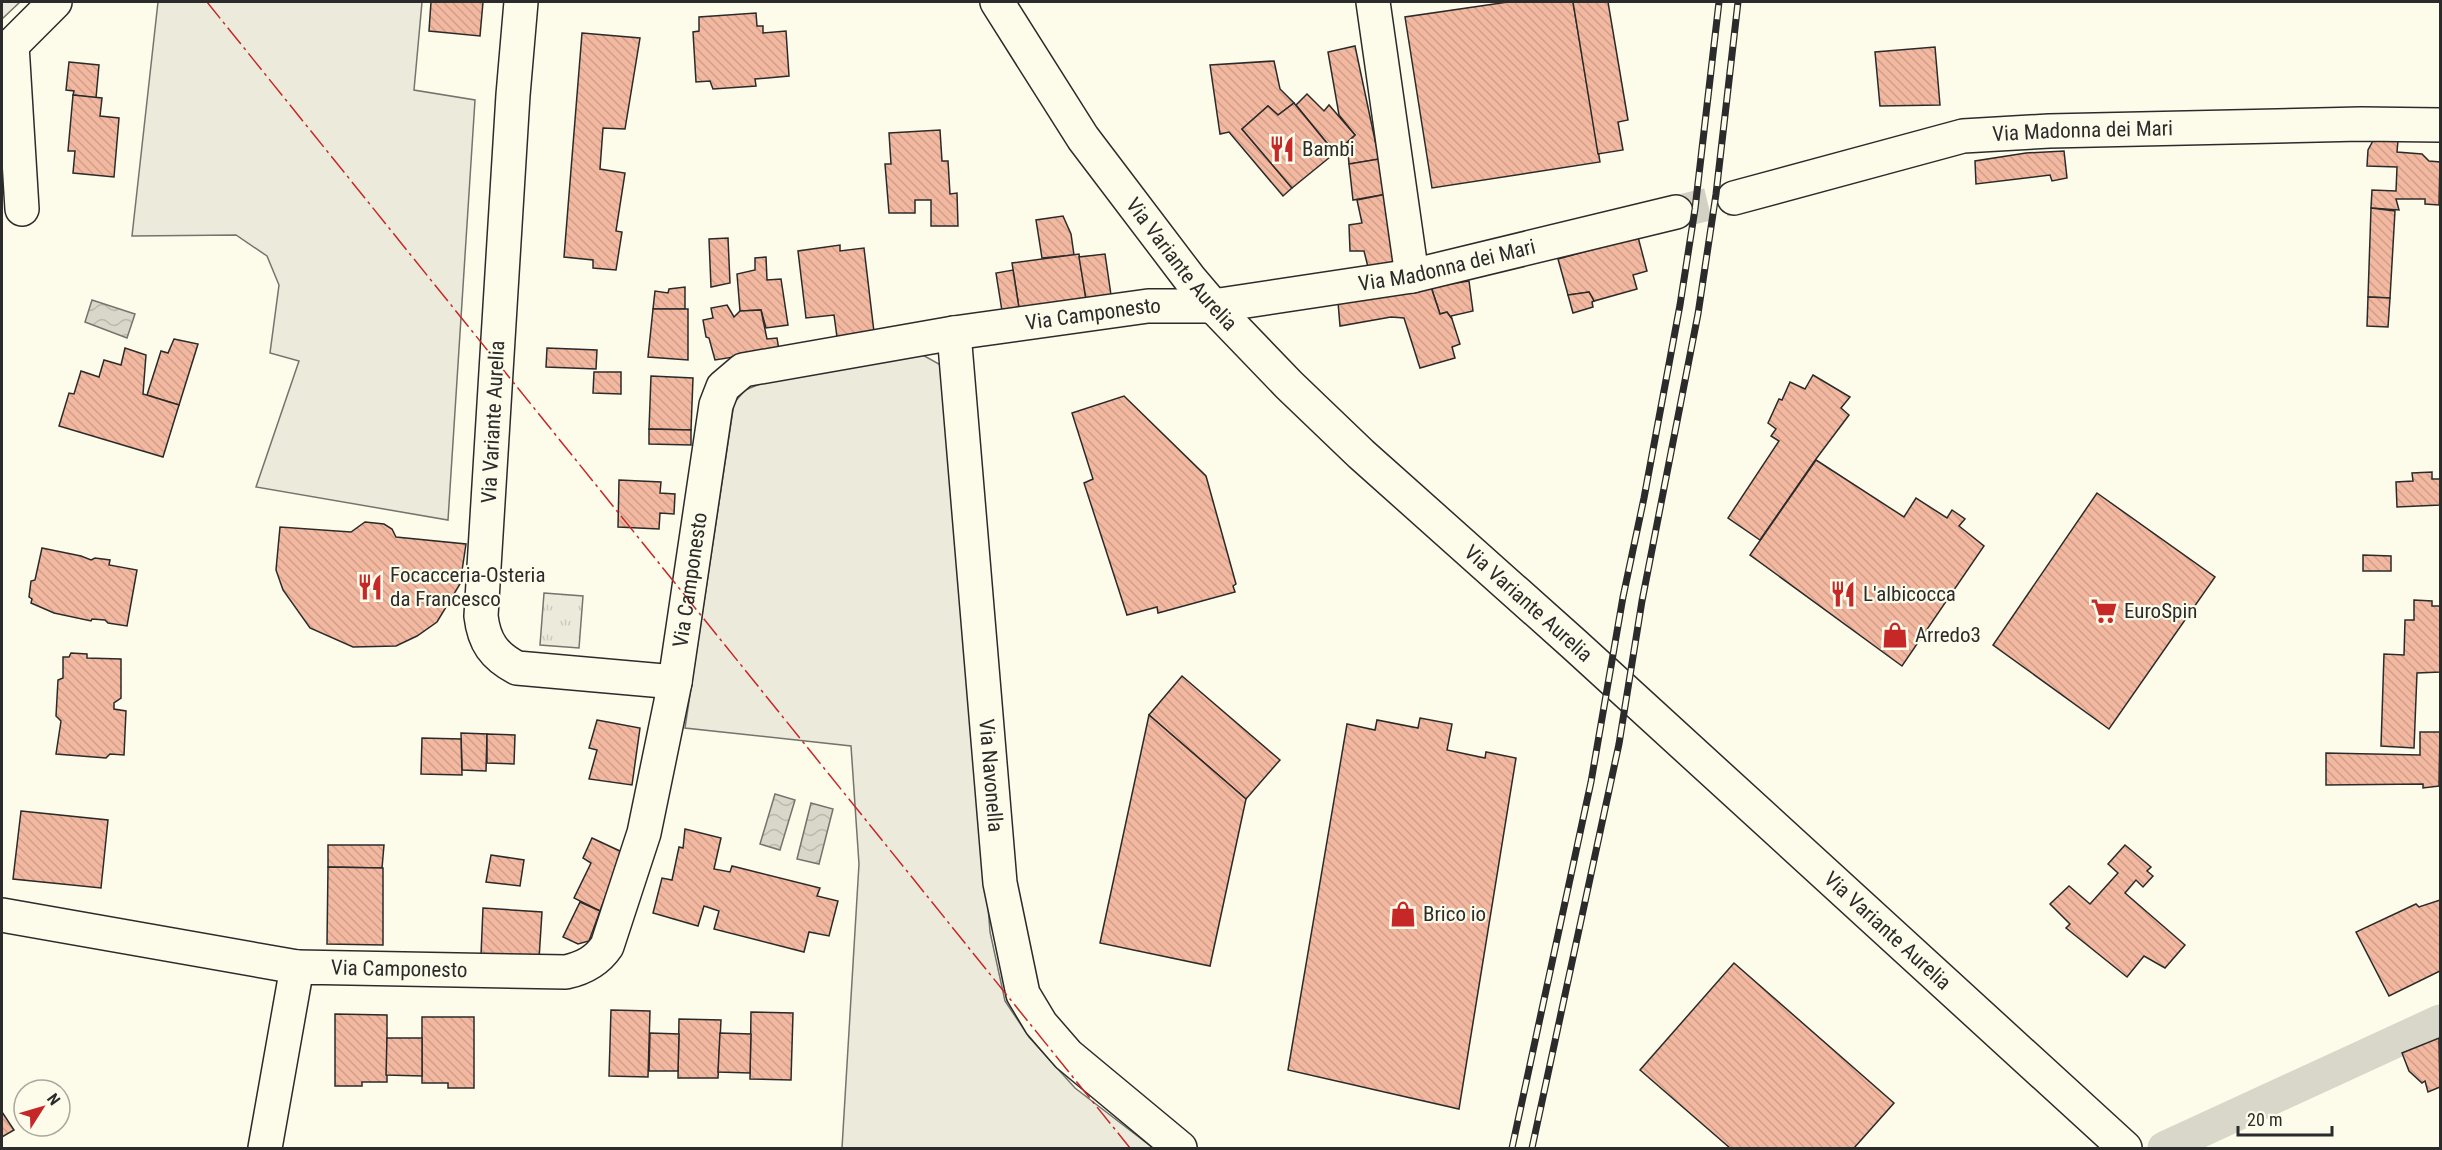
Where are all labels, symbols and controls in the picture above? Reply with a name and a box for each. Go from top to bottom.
street label: Via Madonna dei Mari [1992,116,2173,146]
restaurant icon: Bambi [1267,134,1297,164]
place label: Bambi [1302,137,1355,161]
street label: Via Variante Aurelia [1121,193,1242,335]
street label: Via Madonna dei Mari [1357,234,1538,296]
street label: Via Camponesto [1024,294,1161,335]
street label: Via Variante Aurelia [477,340,509,504]
street label: Via Camponesto [668,511,712,649]
street label: Via Variante Aurelia [1459,540,1597,667]
place label: Focacceria-Osteria da Francesco [390,563,545,611]
restaurant icon: Focacceria-Osteria da Francesco [355,572,385,602]
restaurant icon: L'albicocca [1828,579,1858,609]
place label: L'albicocca [1863,582,1956,606]
supermarket icon: EuroSpin [2089,596,2119,626]
place label: EuroSpin [2124,599,2197,623]
shop icon: Arredo3 [1880,620,1910,650]
place label: Arredo3 [1915,623,1981,647]
street label: Via Navonella [974,718,1008,833]
street label: Via Variante Aurelia [1819,867,1956,995]
shop icon: Brico io [1388,899,1418,929]
place label: Brico io [1423,902,1486,926]
street label: Via Camponesto [331,956,468,982]
north arrow [12,1078,72,1138]
text: N [43,1090,64,1109]
scale bar [2238,1099,2332,1137]
text: 20 m [2247,1109,2282,1130]

